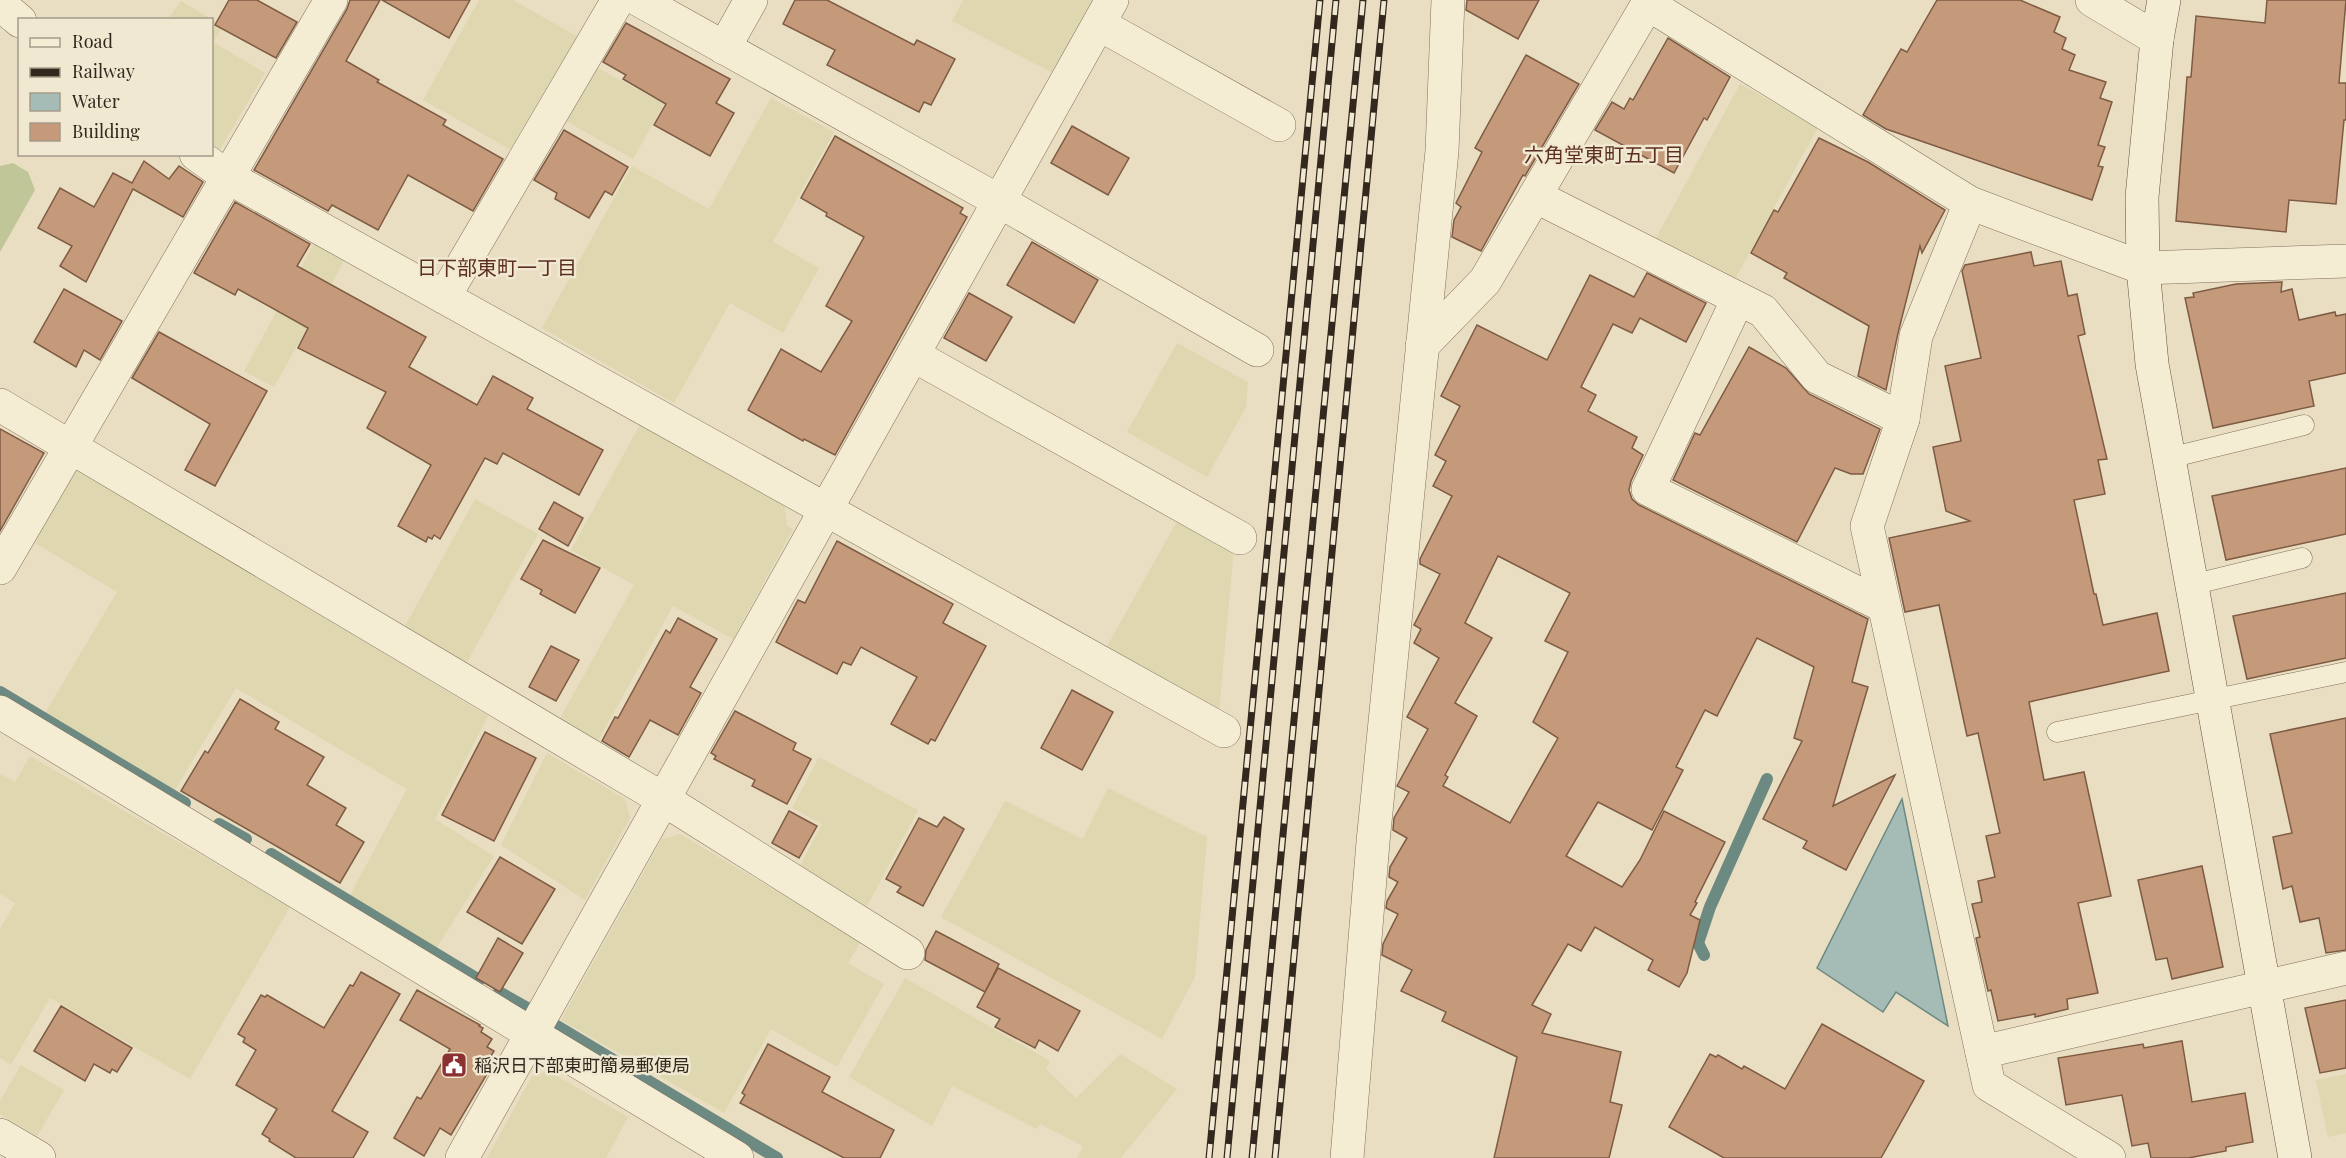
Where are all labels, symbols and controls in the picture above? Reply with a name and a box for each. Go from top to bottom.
legend [18,18,213,156]
text: Road [72,29,113,53]
text: Railway [72,59,135,83]
text: Water [71,89,120,113]
text: Building [72,119,140,143]
district label: 六角堂東町五丁目 [1524,140,1684,167]
district label: 日下部東町一丁目 [417,253,577,280]
public building icon: 稲沢日下部東町簡易郵便局 [439,1050,469,1080]
place label: 稲沢日下部東町簡易郵便局 [474,1053,690,1077]

